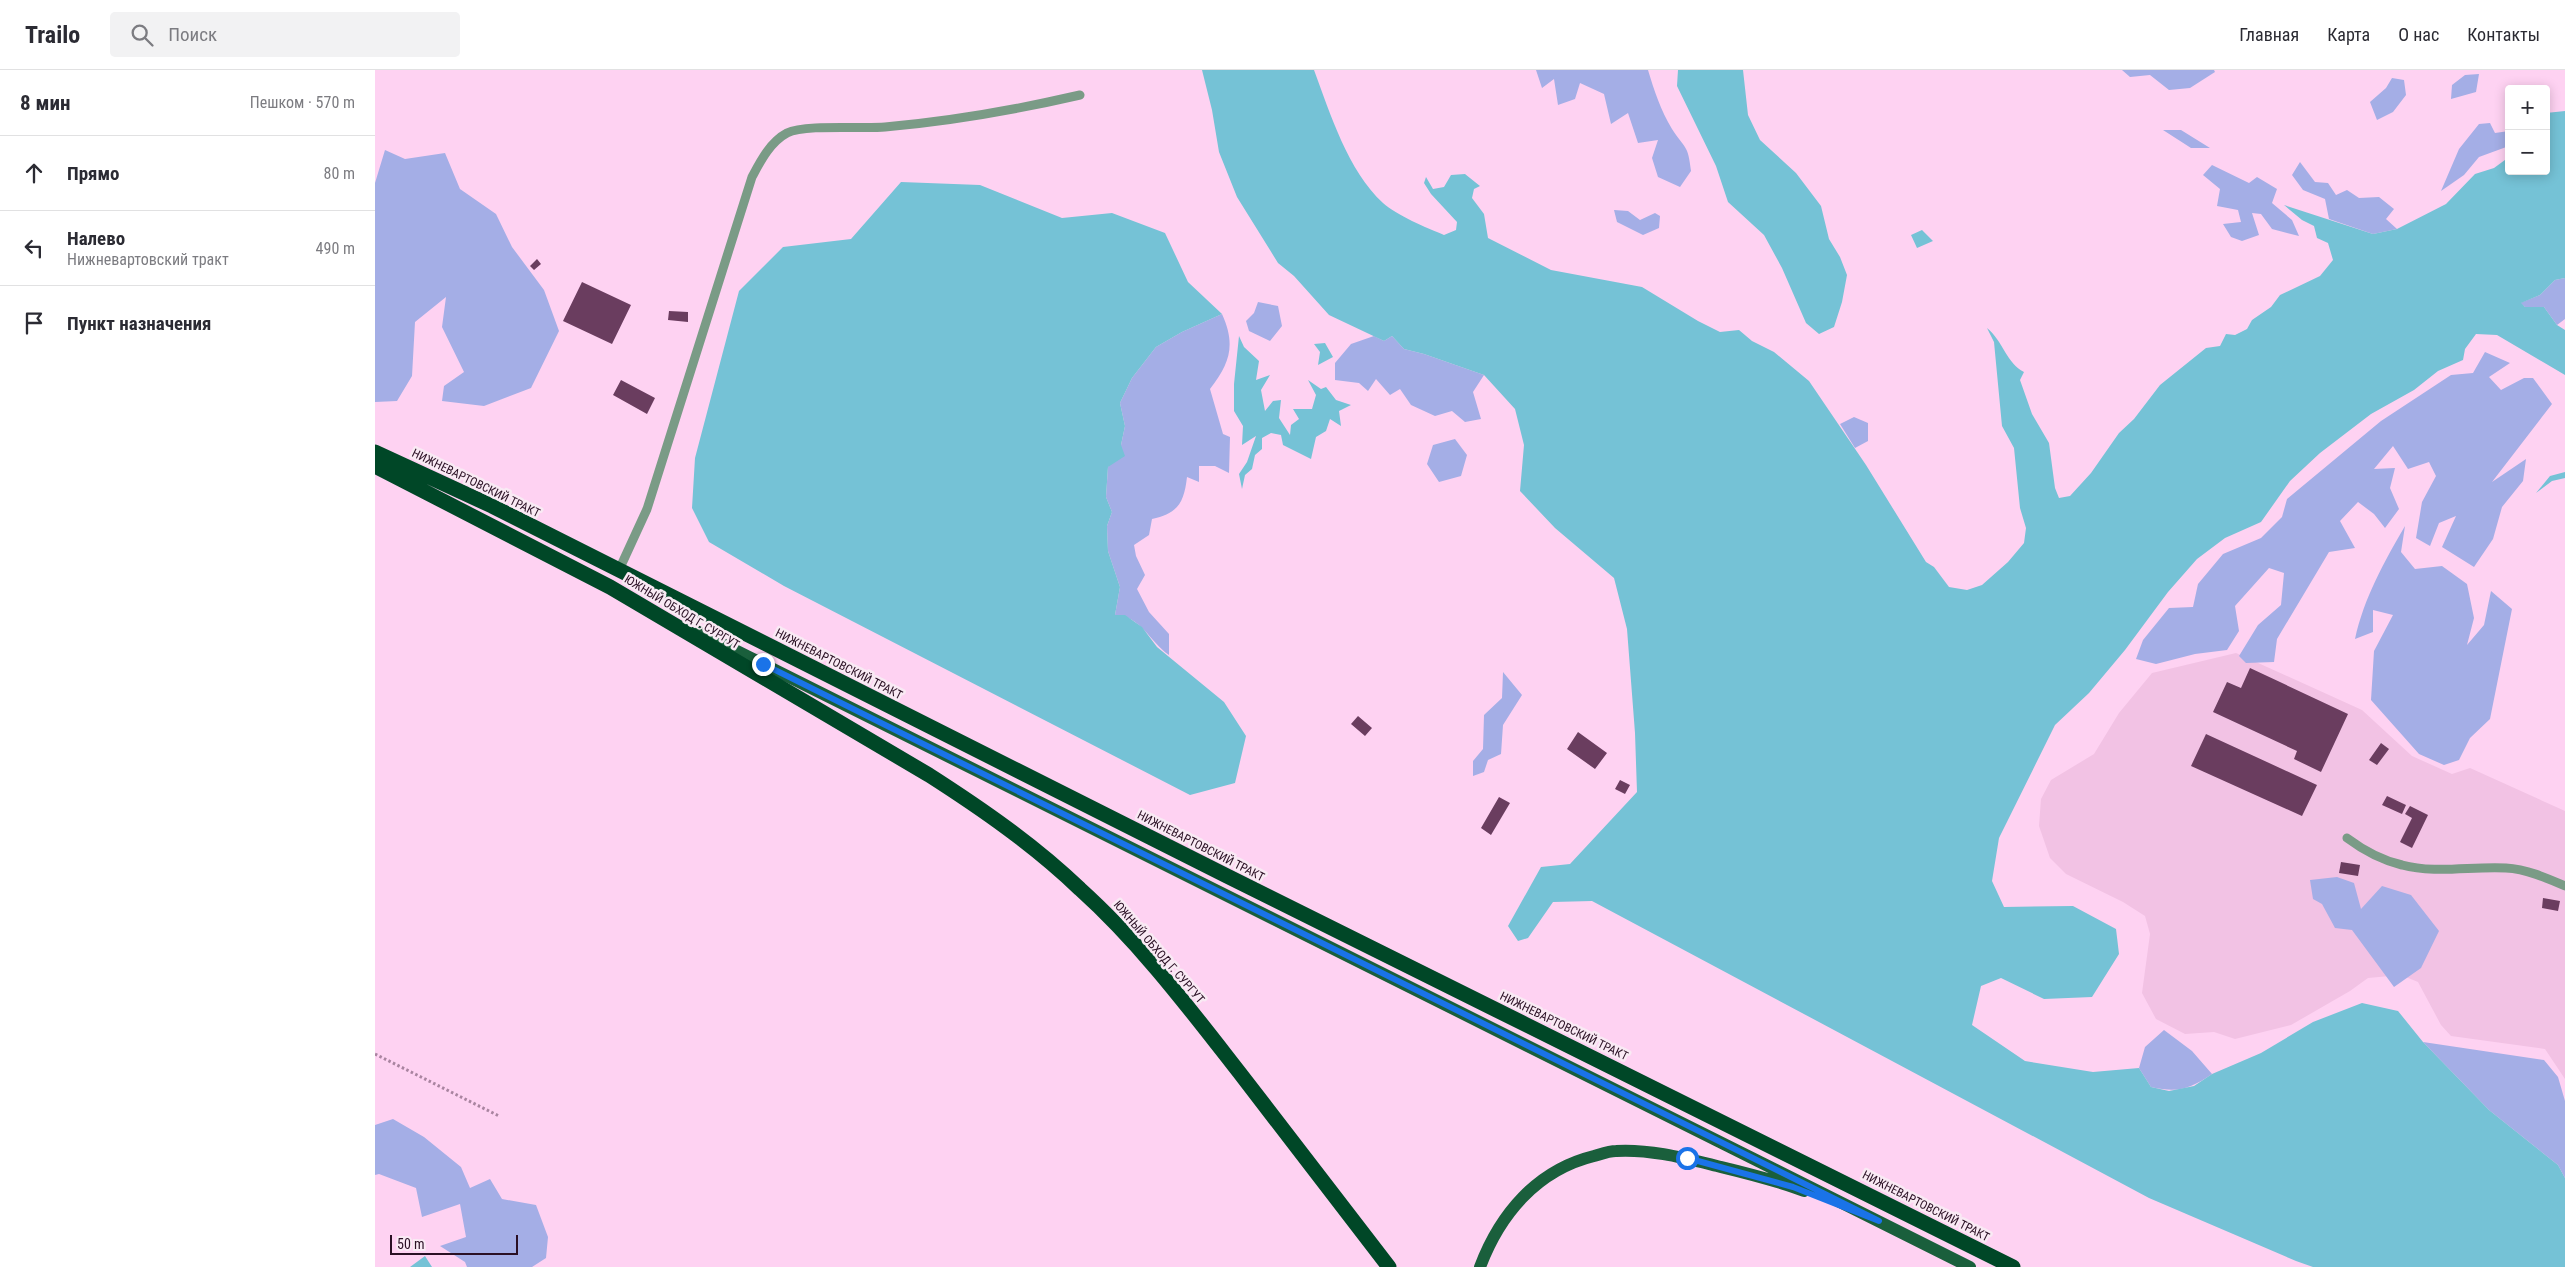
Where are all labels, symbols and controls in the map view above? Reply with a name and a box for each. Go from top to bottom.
search box [110,12,460,57]
text: Trailo [25,21,80,49]
icon: search [128,21,156,49]
text: Поиск [168,23,217,46]
text: Главная [2239,24,2299,45]
text: Карта [2327,24,2370,45]
text: О нас [2398,24,2439,45]
text: Контакты [2467,24,2540,45]
map controls [2505,85,2550,175]
button: + [2505,85,2550,130]
text: 8 мин [20,91,70,115]
text: Пешком · 570 m [250,93,355,112]
button: − [2505,130,2550,175]
icon: ahead [20,159,48,187]
text: Прямо [67,162,120,185]
text: 80 m [323,164,355,183]
text: Налево [67,227,125,250]
icon: left [20,234,48,262]
text: 490 m [316,239,355,258]
text: Нижневартовский тракт [67,250,229,269]
icon: arrive [20,309,48,337]
text: Пункт назначения [67,312,211,335]
street label: НИЖНЕВАРТОВСКИЙ ТРАКТ [410,445,543,520]
street label: ЮЖНЫЙ ОБХОД Г. СУРГУТ [622,571,742,652]
street label: НИЖНЕВАРТОВСКИЙ ТРАКТ [773,625,905,702]
route end [752,653,775,676]
street label: НИЖНЕВАРТОВСКИЙ ТРАКТ [1135,807,1267,884]
street label: ЮЖНЫЙ ОБХОД Г. СУРГУТ [1111,897,1208,1006]
street label: НИЖНЕВАРТОВСКИЙ ТРАКТ [1498,988,1631,1063]
route start [1676,1147,1699,1170]
street label: НИЖНЕВАРТОВСКИЙ ТРАКТ [1860,1167,1992,1244]
scale bar [390,1232,517,1255]
text: 50 m [397,1236,425,1252]

